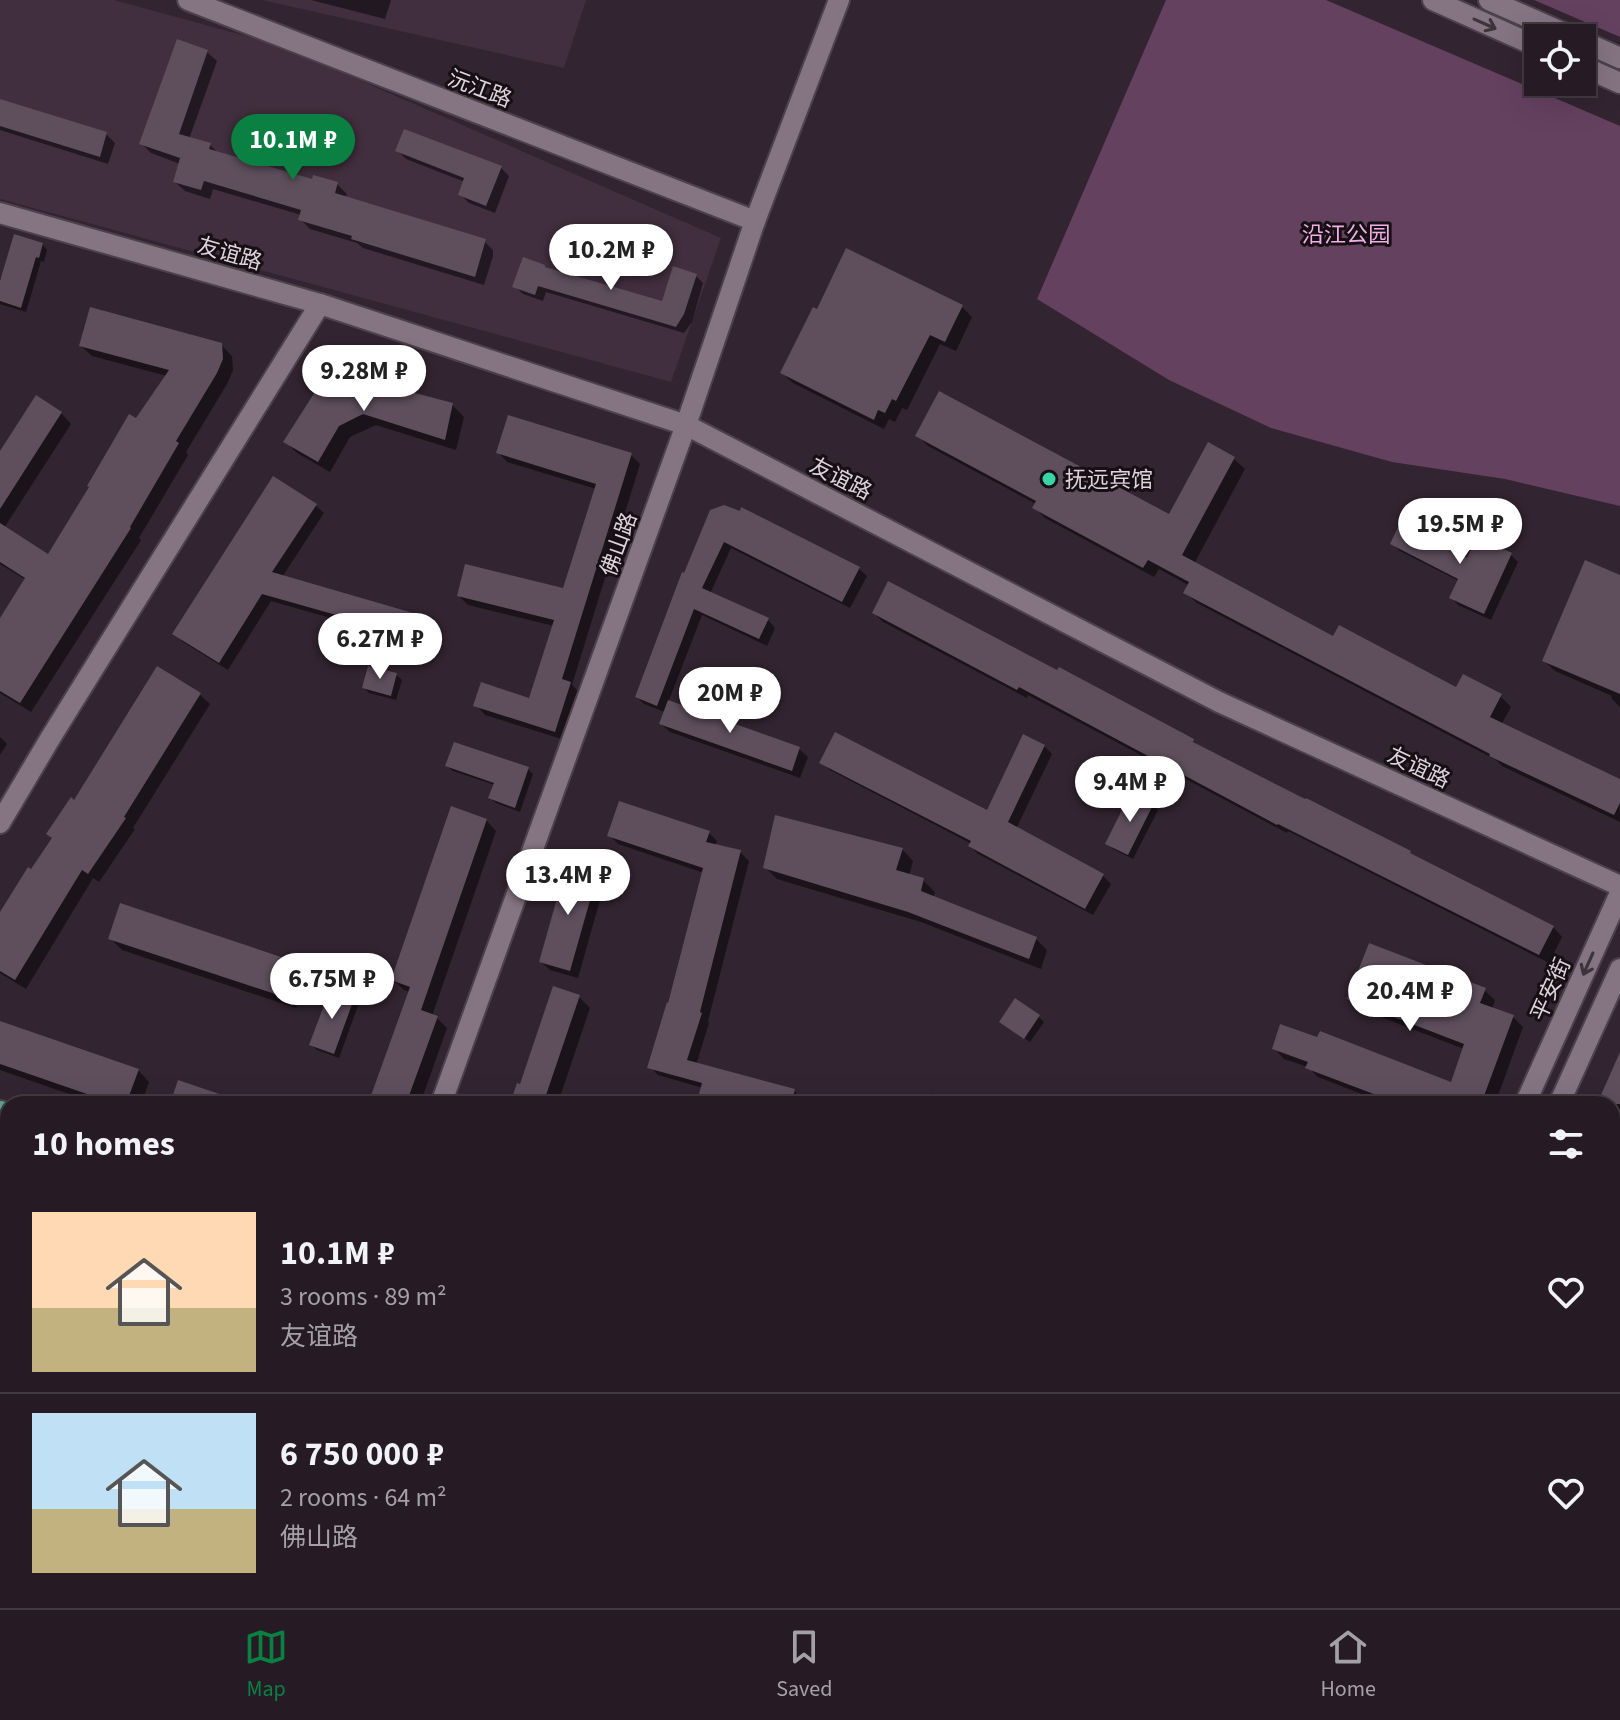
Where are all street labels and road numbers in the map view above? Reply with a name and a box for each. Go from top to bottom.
street label: 沅江路 [443,62,516,116]
street label: 友谊路 [194,229,266,278]
street label: 友谊路 [804,450,877,508]
street label: 佛山路 [593,508,645,581]
street label: 友谊路 [1382,739,1455,796]
street label: 平安街 [1523,953,1579,1026]

